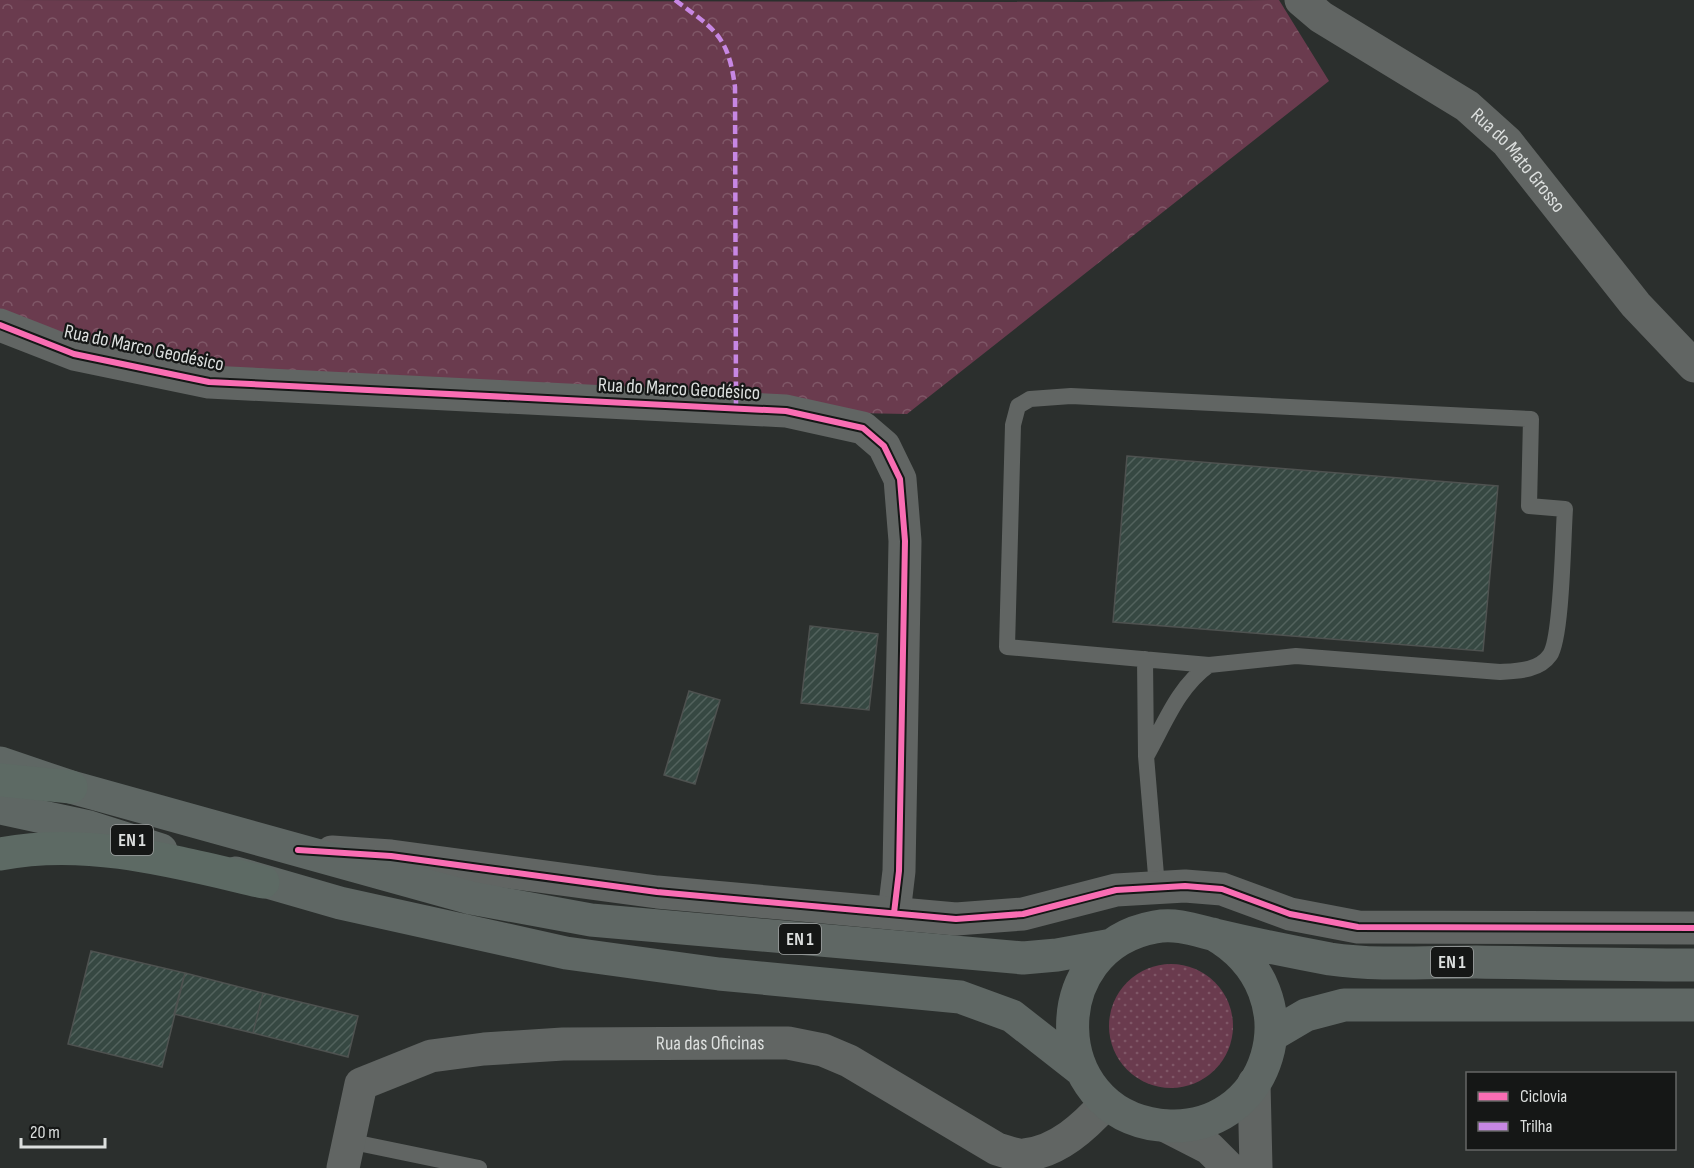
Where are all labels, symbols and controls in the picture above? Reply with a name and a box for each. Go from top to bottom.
street label: Rua do Mato Grosso [1466,103,1570,217]
street label: Rua do Marco Geodésico [62,319,226,377]
street label: Rua do Marco Geodésico [597,373,761,405]
road number: EN 1 [111,825,153,855]
road number: EN 1 [779,924,821,954]
road number: EN 1 [1431,947,1473,977]
street label: Rua das Oficinas [656,1031,765,1056]
legend [1466,1072,1676,1150]
text: Ciclovia [1520,1086,1567,1107]
scale bar [21,1111,105,1149]
text: Trilha [1520,1116,1553,1137]
text: 20 m [30,1122,60,1143]

